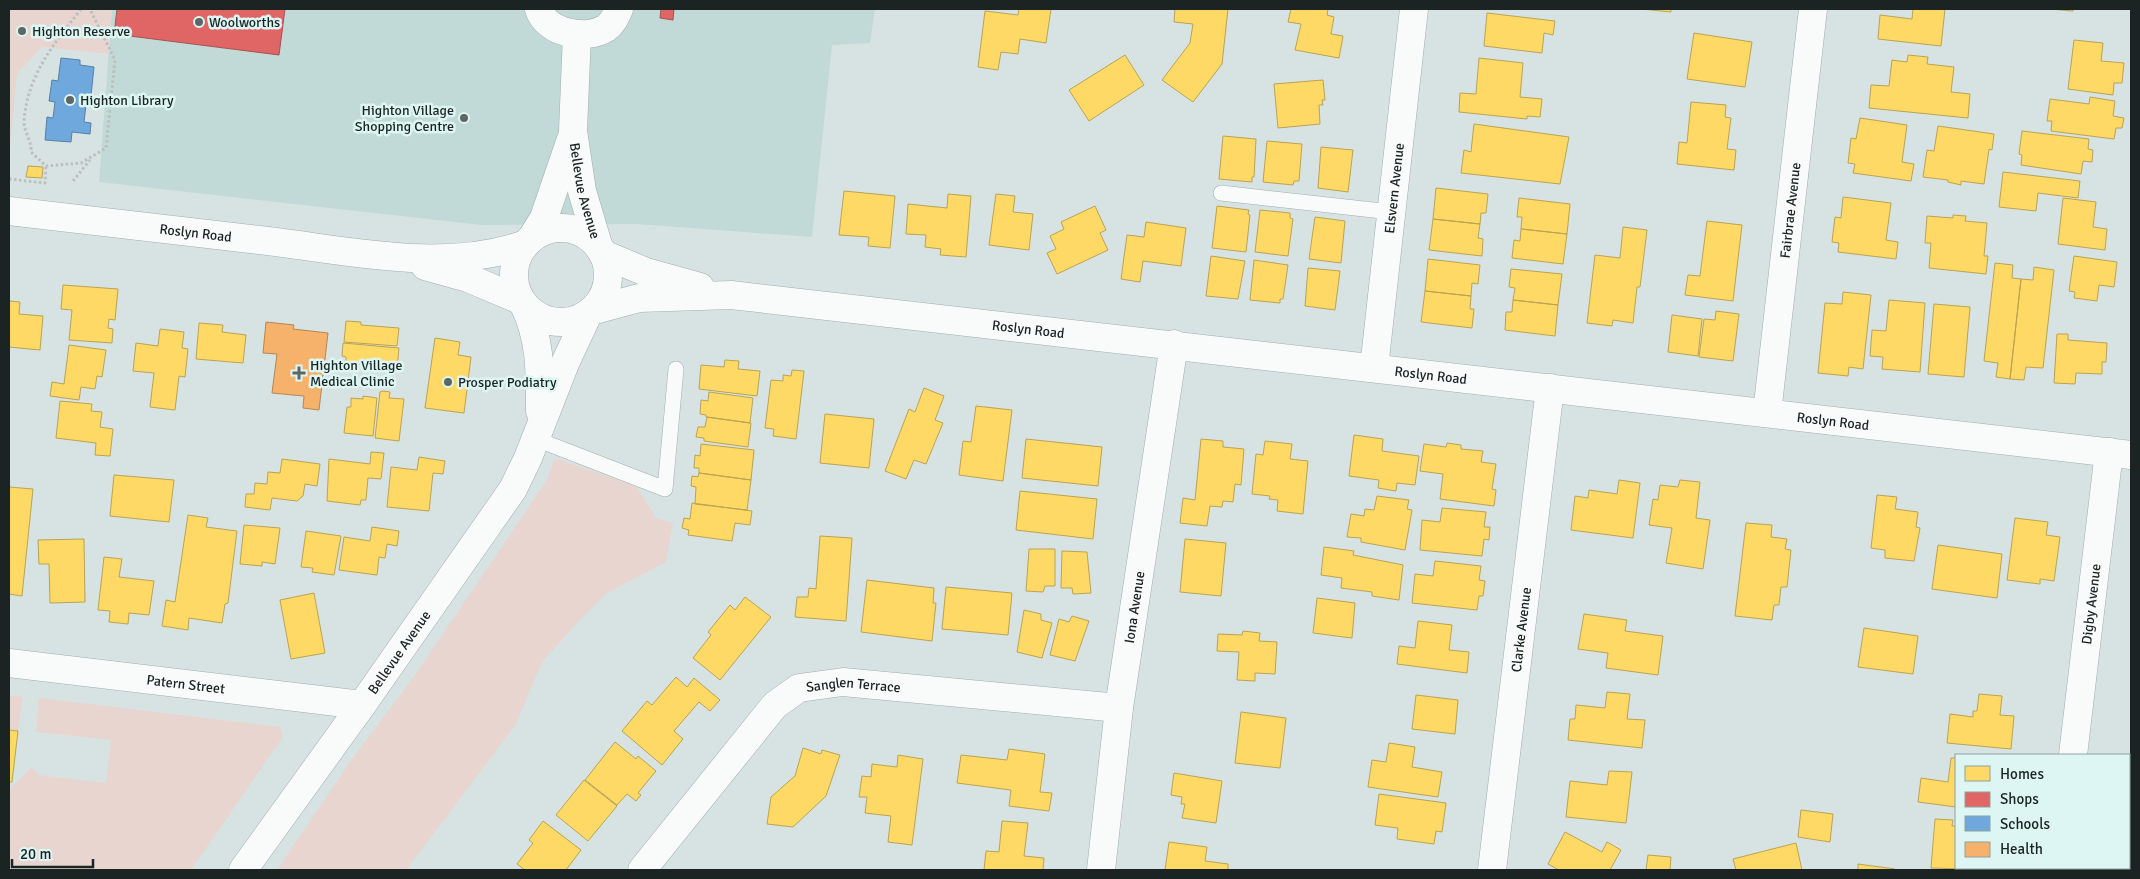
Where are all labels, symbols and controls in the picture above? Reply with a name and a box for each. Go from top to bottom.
place label: Woolworths [209,14,280,31]
marker: Woolworths [193,16,205,28]
place label: Highton Reserve [32,23,130,40]
marker: Highton Reserve [16,25,28,37]
place label: Highton Library [80,92,174,109]
marker: Highton Library [64,94,76,106]
place label: Highton Village Shopping Centre [355,102,454,135]
marker: Highton Village Shopping Centre [458,112,470,124]
street label: Bellevue Avenue [566,141,604,241]
street label: Elsvern Avenue [1381,142,1408,234]
street label: Fairbrae Avenue [1777,162,1804,259]
street label: Roslyn Road [158,221,233,246]
street label: Roslyn Road [991,317,1065,342]
place label: Highton Village Medical Clinic [310,357,402,390]
street label: Roslyn Road [1393,363,1468,388]
marker: Highton Village Medical Clinic [292,366,306,380]
place label: Prosper Podiatry [458,374,557,391]
marker: Prosper Podiatry [442,376,454,388]
street label: Roslyn Road [1796,409,1870,434]
street label: Digby Avenue [2078,563,2105,645]
street label: Iona Avenue [1121,570,1149,645]
street label: Clarke Avenue [1508,586,1535,673]
street label: Bellevue Avenue [364,607,435,698]
street label: Patern Street [146,671,226,698]
street label: Sanglen Terrace [805,674,901,696]
legend [1955,754,2130,869]
text: Homes [2000,765,2044,783]
text: Shops [2000,790,2039,808]
text: Schools [2000,815,2051,833]
scale bar [12,836,94,868]
text: Health [2000,840,2043,858]
text: 20 m [20,845,51,863]

